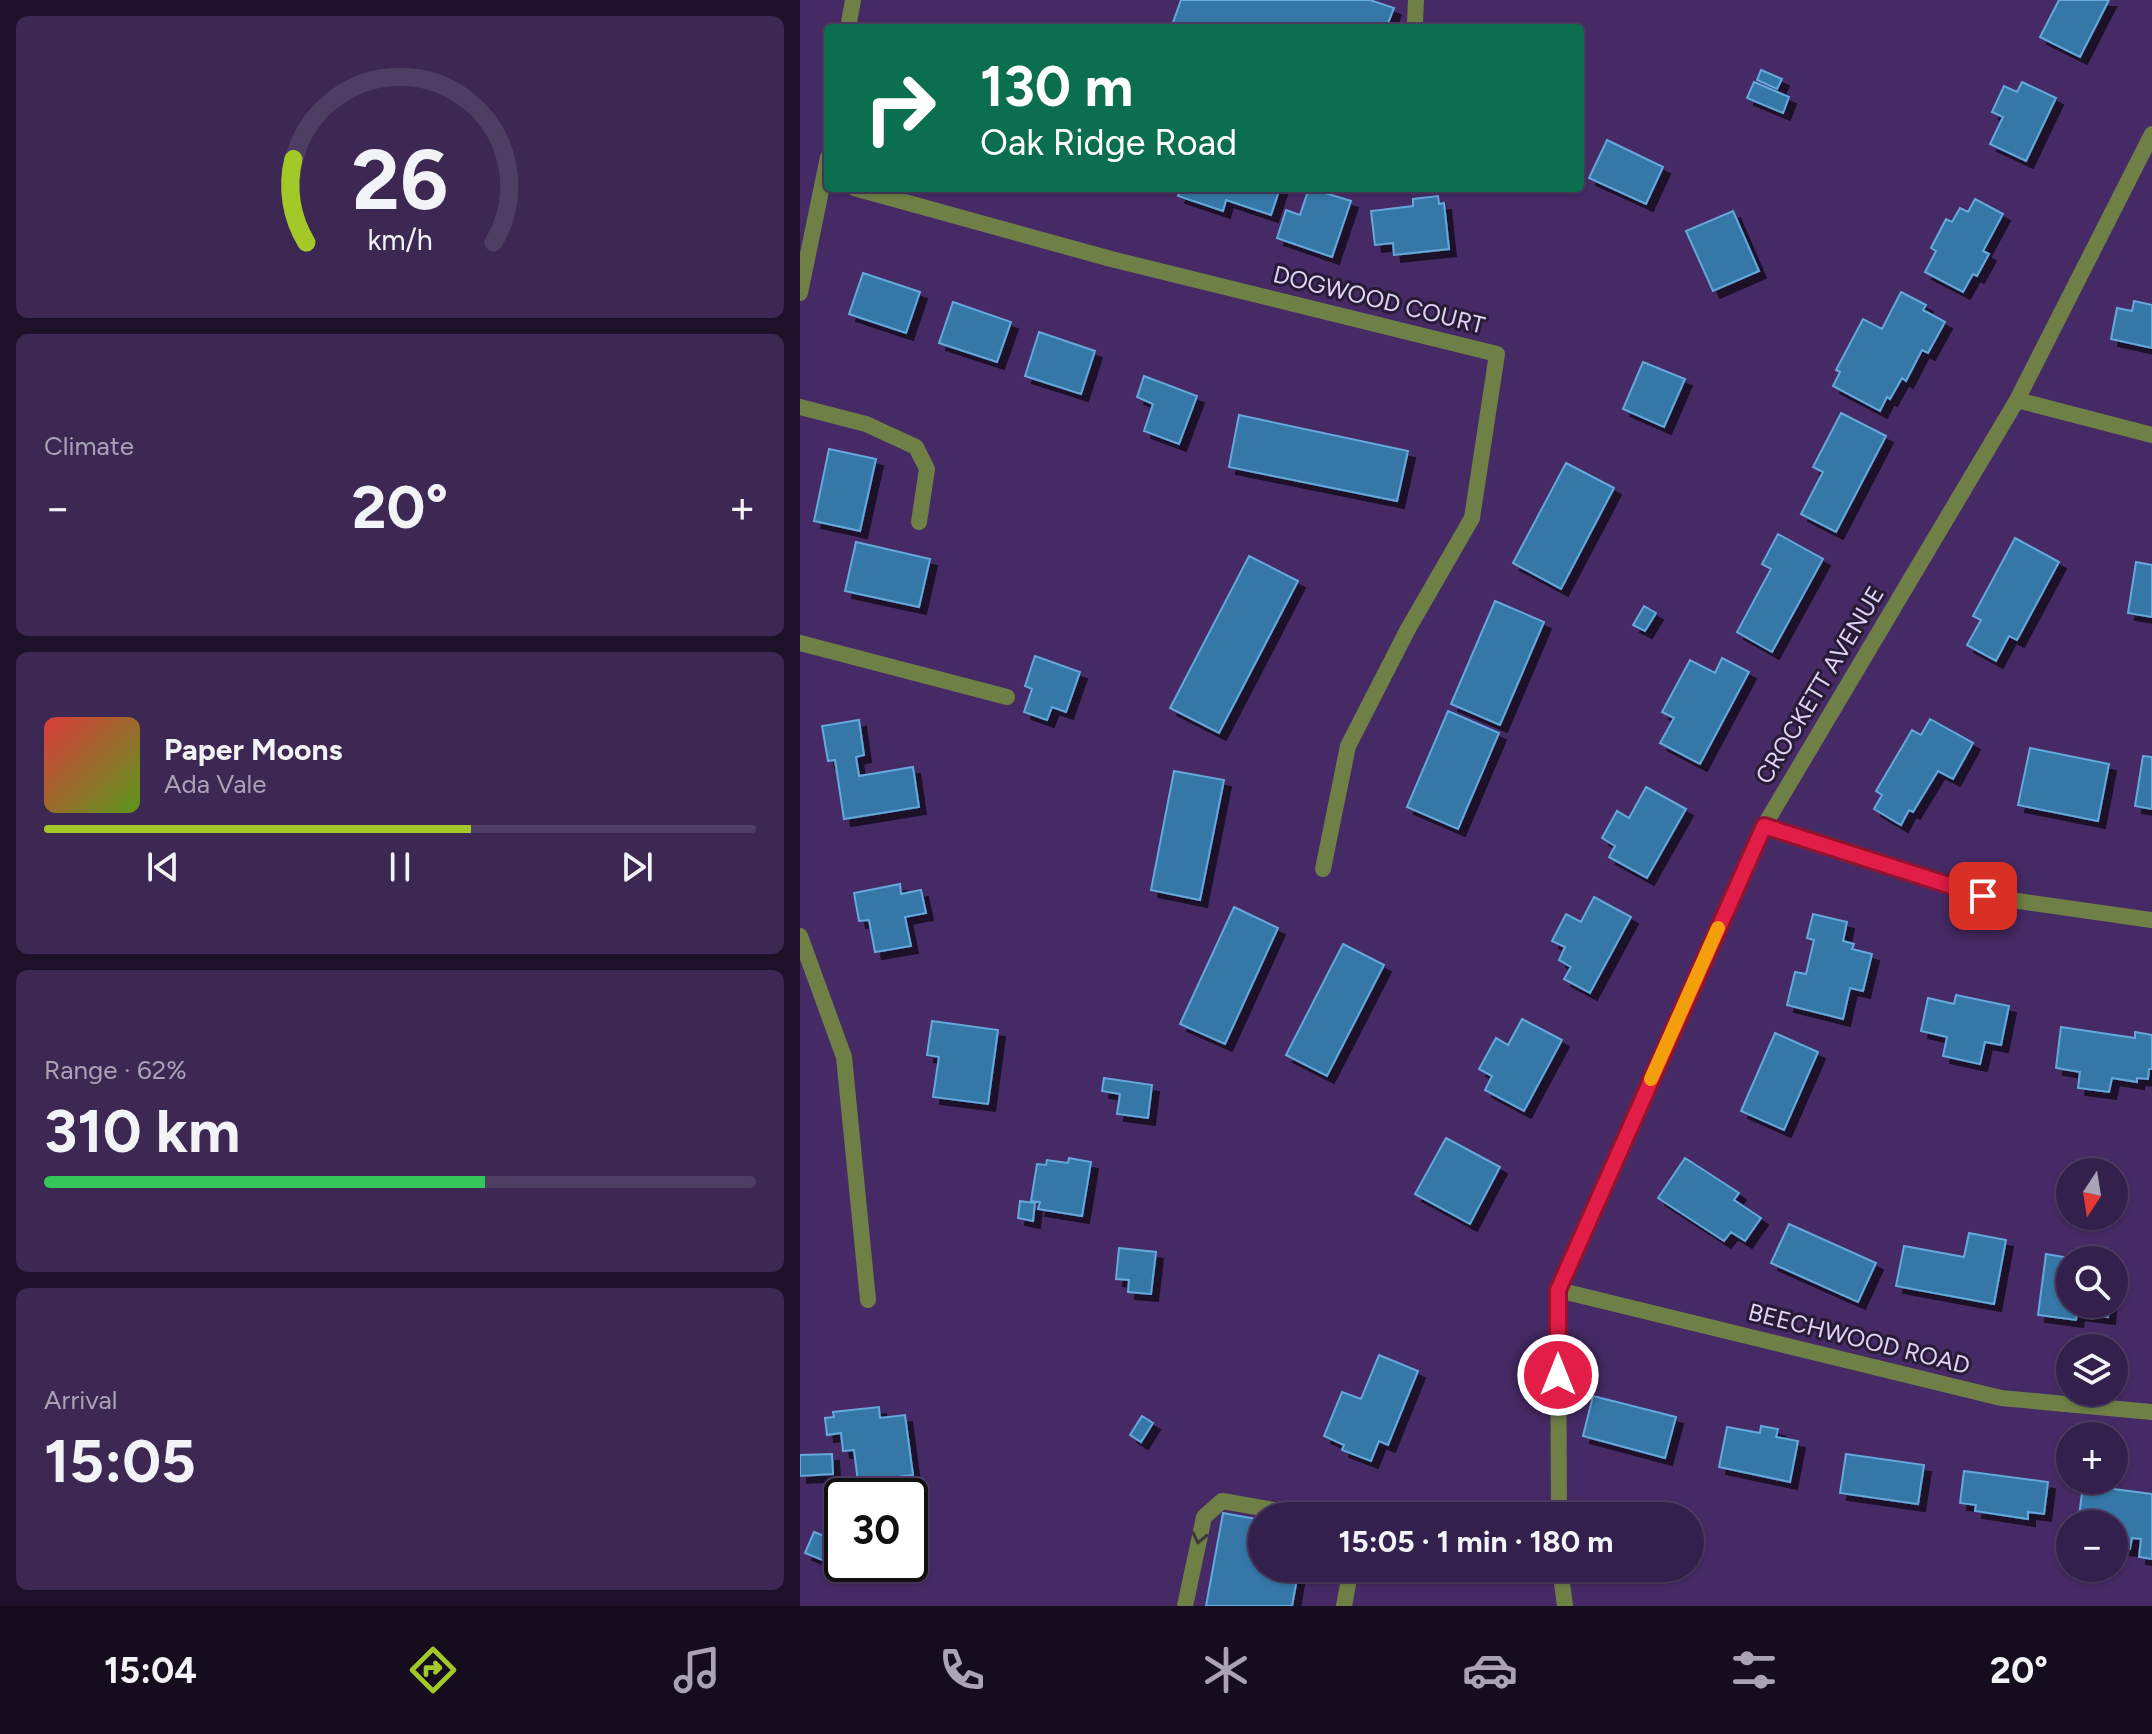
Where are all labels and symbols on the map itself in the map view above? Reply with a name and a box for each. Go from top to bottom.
street label: DOGWOOD COURT [1270,259,1488,340]
street label: CROCKETT AVENUE [1749,581,1890,789]
pin [1949,862,2017,930]
north arrow [2056,1158,2128,1230]
street label: BEECHWOOD ROAD [1745,1297,1973,1380]
position arrow [1516,1333,1600,1417]
speed limit sign: 30 [824,1478,928,1582]
one-way arrow [1191,1531,1208,1545]

